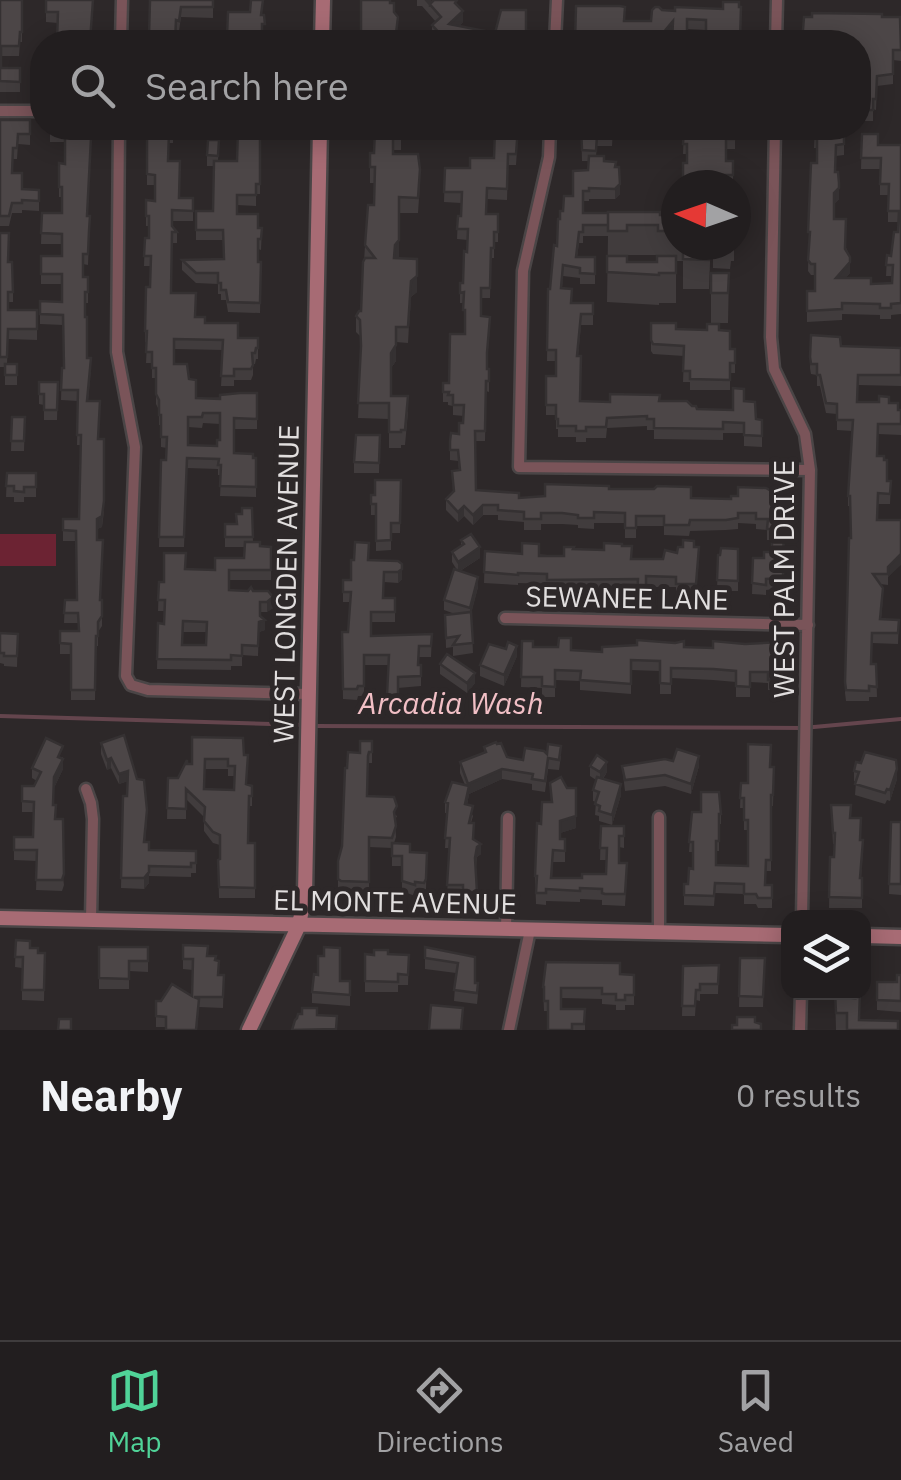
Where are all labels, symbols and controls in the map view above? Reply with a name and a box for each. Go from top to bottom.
search box [30,30,871,140]
icon: search [65,58,120,113]
text: Search here [145,61,349,110]
north arrow [661,170,751,260]
street label: WEST LONGDEN AVENUE [264,424,307,744]
street label: WEST PALM DRIVE [765,460,802,698]
street label: SEWANEE LANE [525,577,729,618]
water label: Arcadia Wash [357,683,544,722]
street label: EL MONTE AVENUE [273,881,517,922]
map controls [781,910,871,1000]
button: layers [781,910,871,1000]
text: Nearby [40,1068,182,1123]
text: 0 results [736,1074,861,1116]
tab: Map [107,1363,162,1460]
tab: Directions [376,1363,504,1460]
tab: Saved [718,1363,794,1460]

